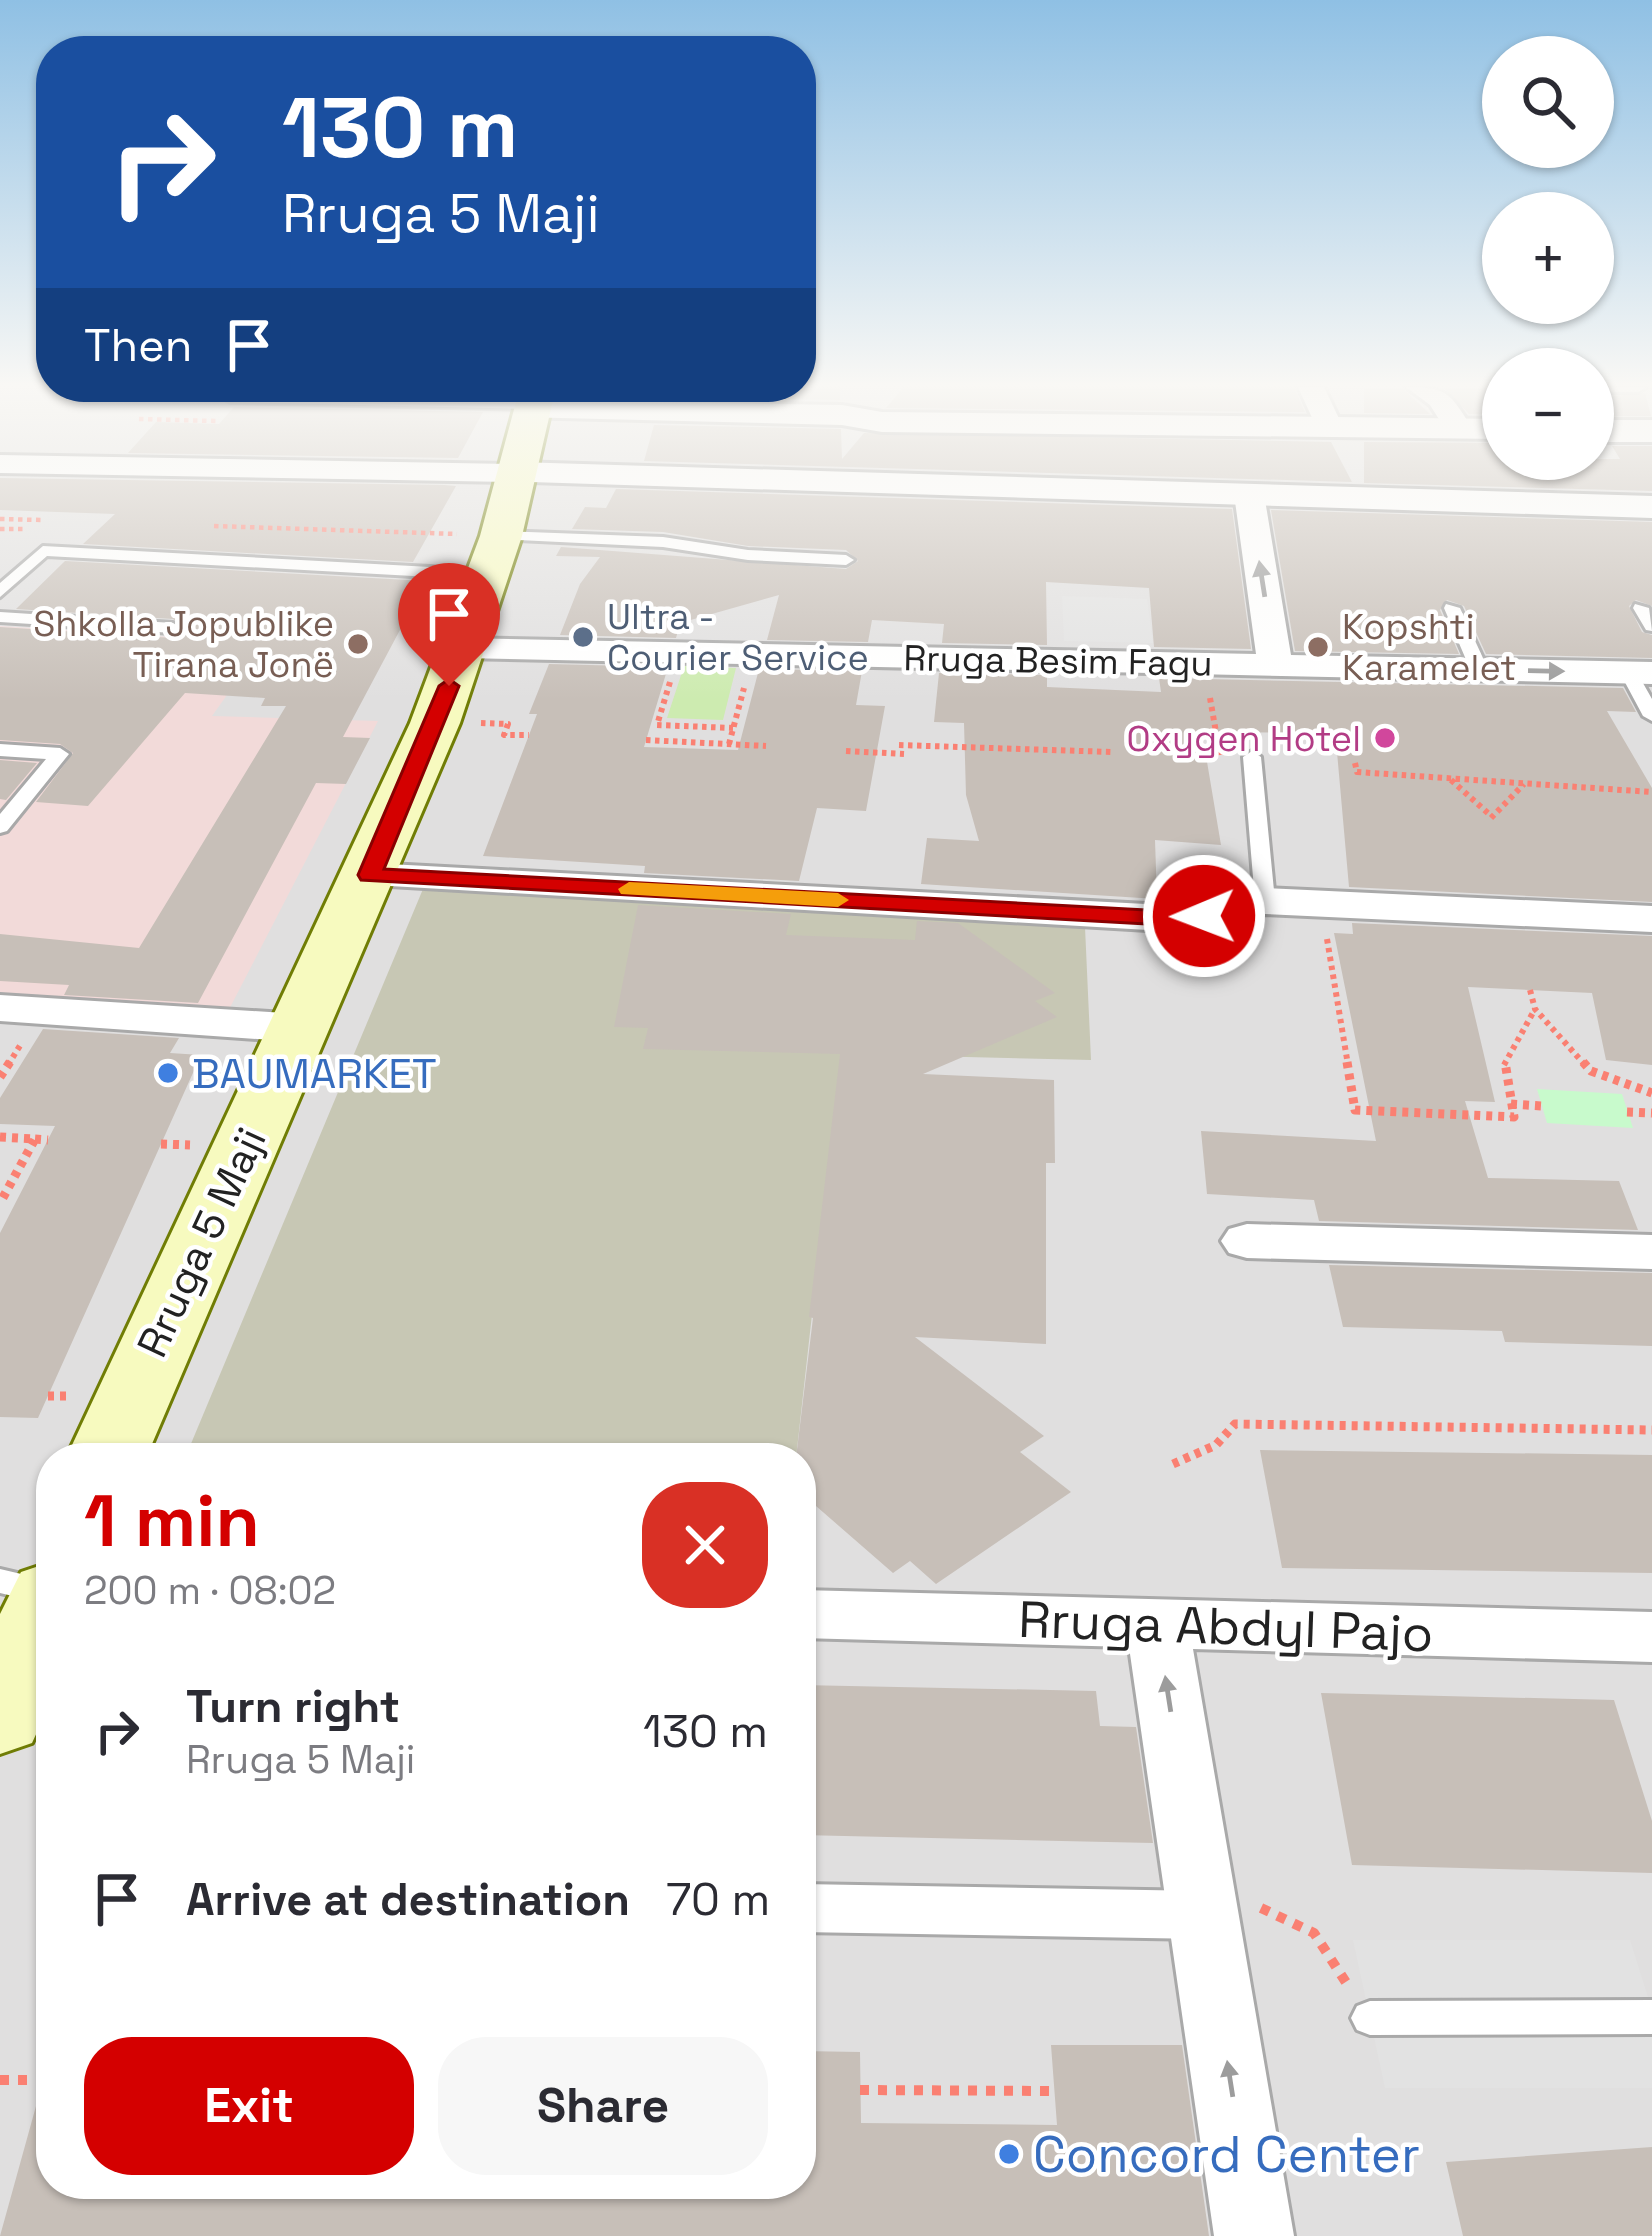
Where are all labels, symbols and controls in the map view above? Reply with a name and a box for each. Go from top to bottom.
map controls [1482,36,1614,480]
button: search [1482,36,1614,168]
text: 130 m [282,74,519,182]
icon: right [84,84,240,240]
text: Rruga 5 Maji [282,179,600,248]
button: + [1482,192,1614,324]
icon: arrive [216,312,282,378]
text: Then [84,317,192,374]
button: − [1482,348,1614,480]
one-way arrow [1252,560,1271,598]
pin [398,563,500,686]
icon: arrive [416,581,482,647]
place label: Ultra - Courier Service [607,594,869,681]
place label: Shkolla Jopublike Tirana Jonë [33,601,334,688]
place label: Kopshti Karamelet [1342,604,1517,691]
marker: Ultra - Courier Service [570,624,596,650]
marker: Shkolla Jopublike Tirana Jonë [345,631,371,657]
marker: Kopshti Karamelet [1305,634,1331,660]
street label: Rruga Besim Fagu [903,635,1213,687]
one-way arrow [1528,661,1566,680]
place label: Oxygen Hotel [1127,716,1361,762]
marker: Oxygen Hotel [1372,725,1398,751]
position arrow [1141,853,1267,979]
place label: BAUMARKET [192,1047,437,1100]
marker: BAUMARKET [155,1060,181,1086]
street label: Rruga 5 Maji [125,1119,278,1365]
text: 1 min [84,1475,260,1567]
button: close [642,1482,768,1608]
text: 200 m · 08:02 [84,1566,336,1615]
street label: Rruga Abdyl Pajo [1017,1587,1435,1666]
one-way arrow [1158,1675,1177,1712]
text: Turn right [186,1678,400,1735]
icon: right [84,1698,150,1764]
text: 130 m [643,1703,768,1760]
text: Rruga 5 Maji [186,1735,415,1784]
icon: arrive [84,1866,150,1932]
text: Arrive at destination [186,1871,630,1928]
text: 70 m [666,1871,770,1928]
button: Exit [84,2037,414,2175]
button: Share [438,2037,768,2175]
one-way arrow [1220,2060,1239,2097]
place label: Concord Center [1033,2122,1420,2187]
marker: Concord Center [996,2141,1022,2167]

